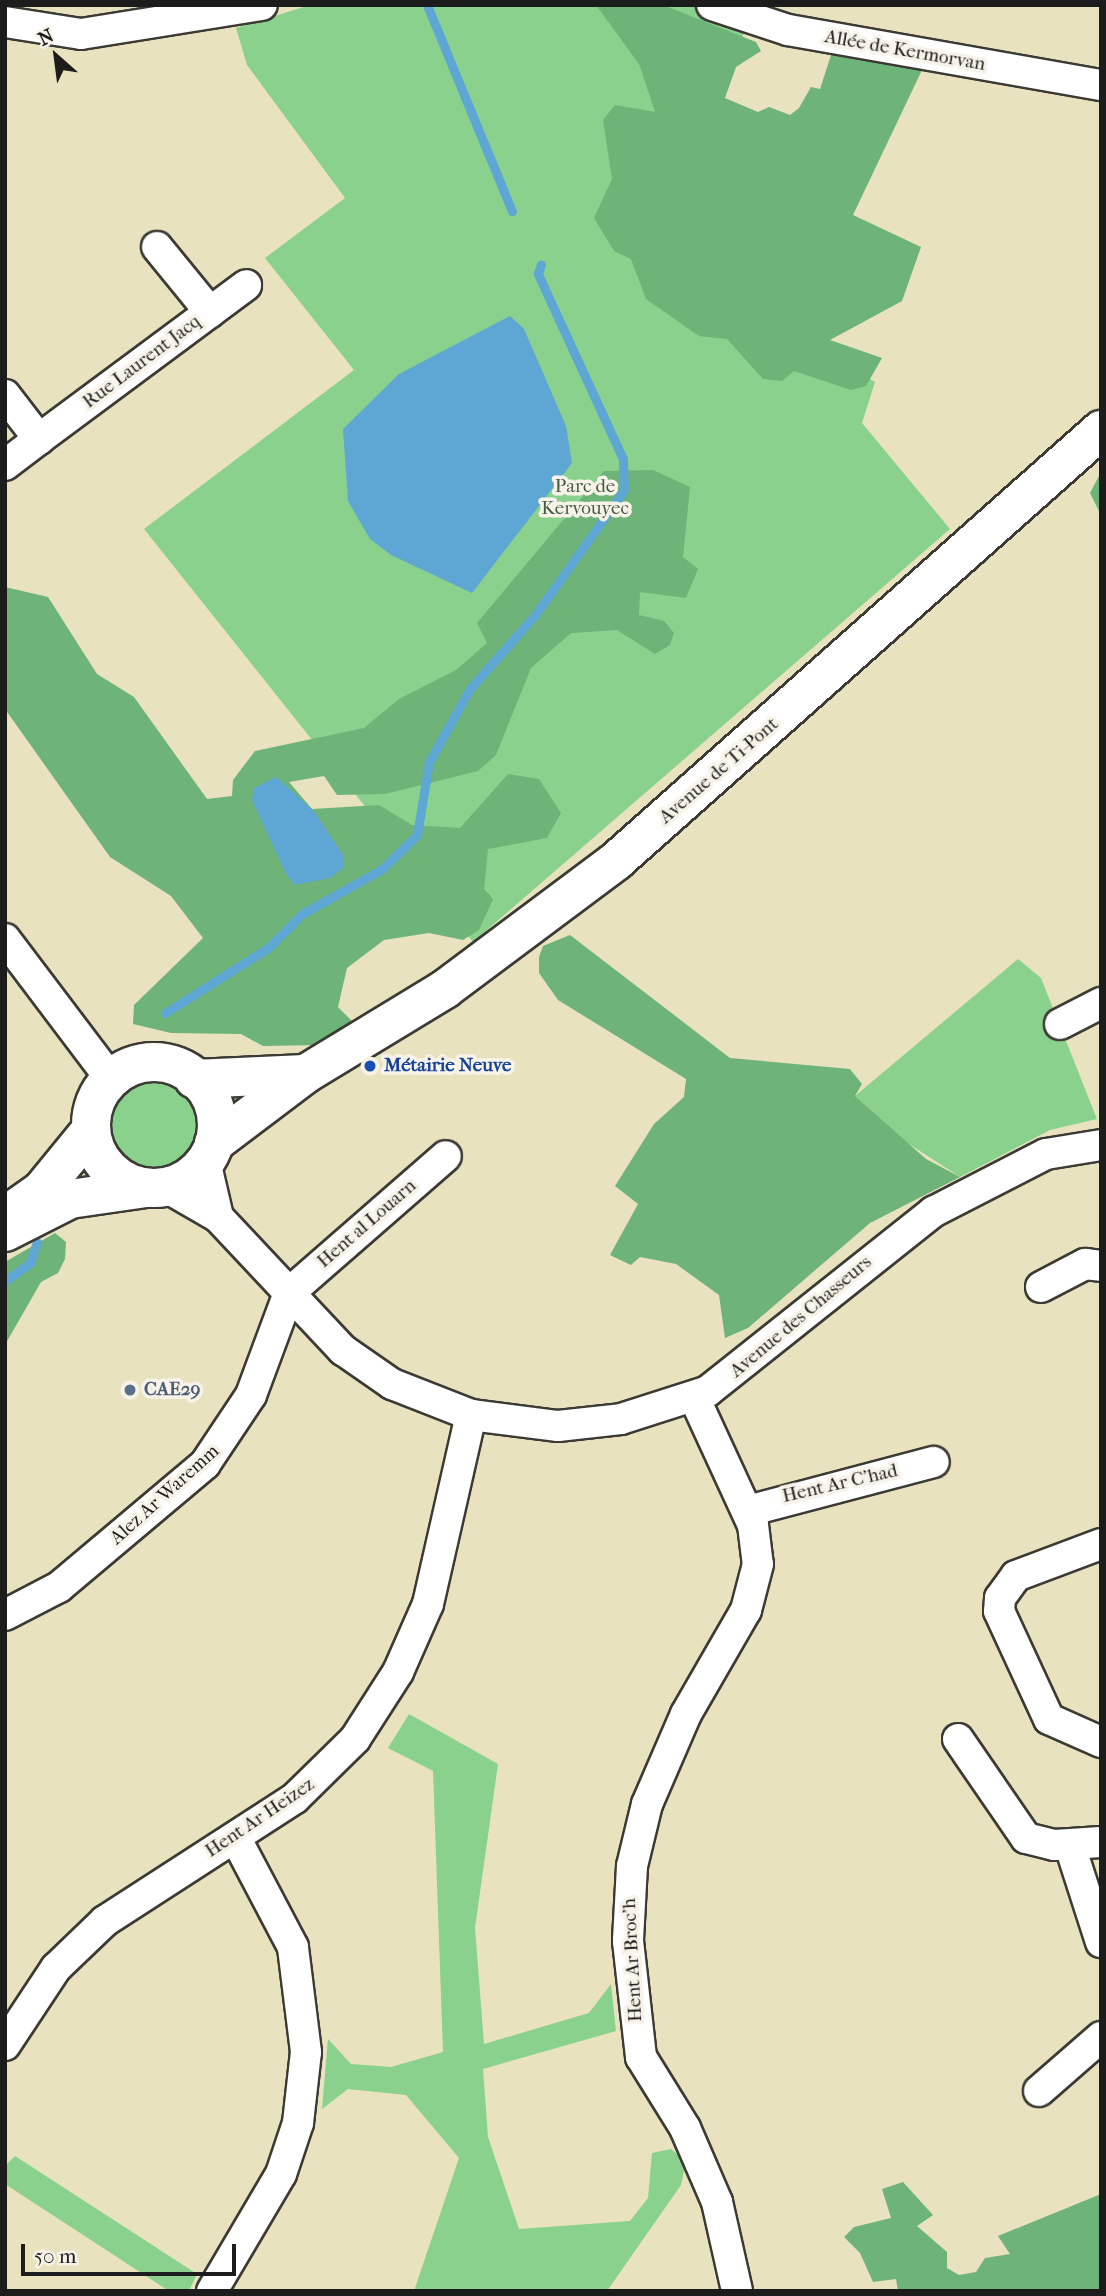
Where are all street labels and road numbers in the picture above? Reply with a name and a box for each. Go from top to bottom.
street label: Allée de Kermorvan [823,26,987,76]
street label: Rue Laurent Jacq [79,310,205,414]
street label: Avenue de Ti-Pont [655,713,783,829]
street label: Hent al Louarn [313,1175,421,1273]
street label: Avenue des Chasseurs [726,1251,876,1383]
street label: Alez Ar Waremm [106,1440,224,1550]
street label: Hent Ar C'had [780,1460,900,1508]
street label: Hent Ar Heizez [201,1773,319,1863]
street label: Hent Ar Broc'h [618,1898,648,2022]

